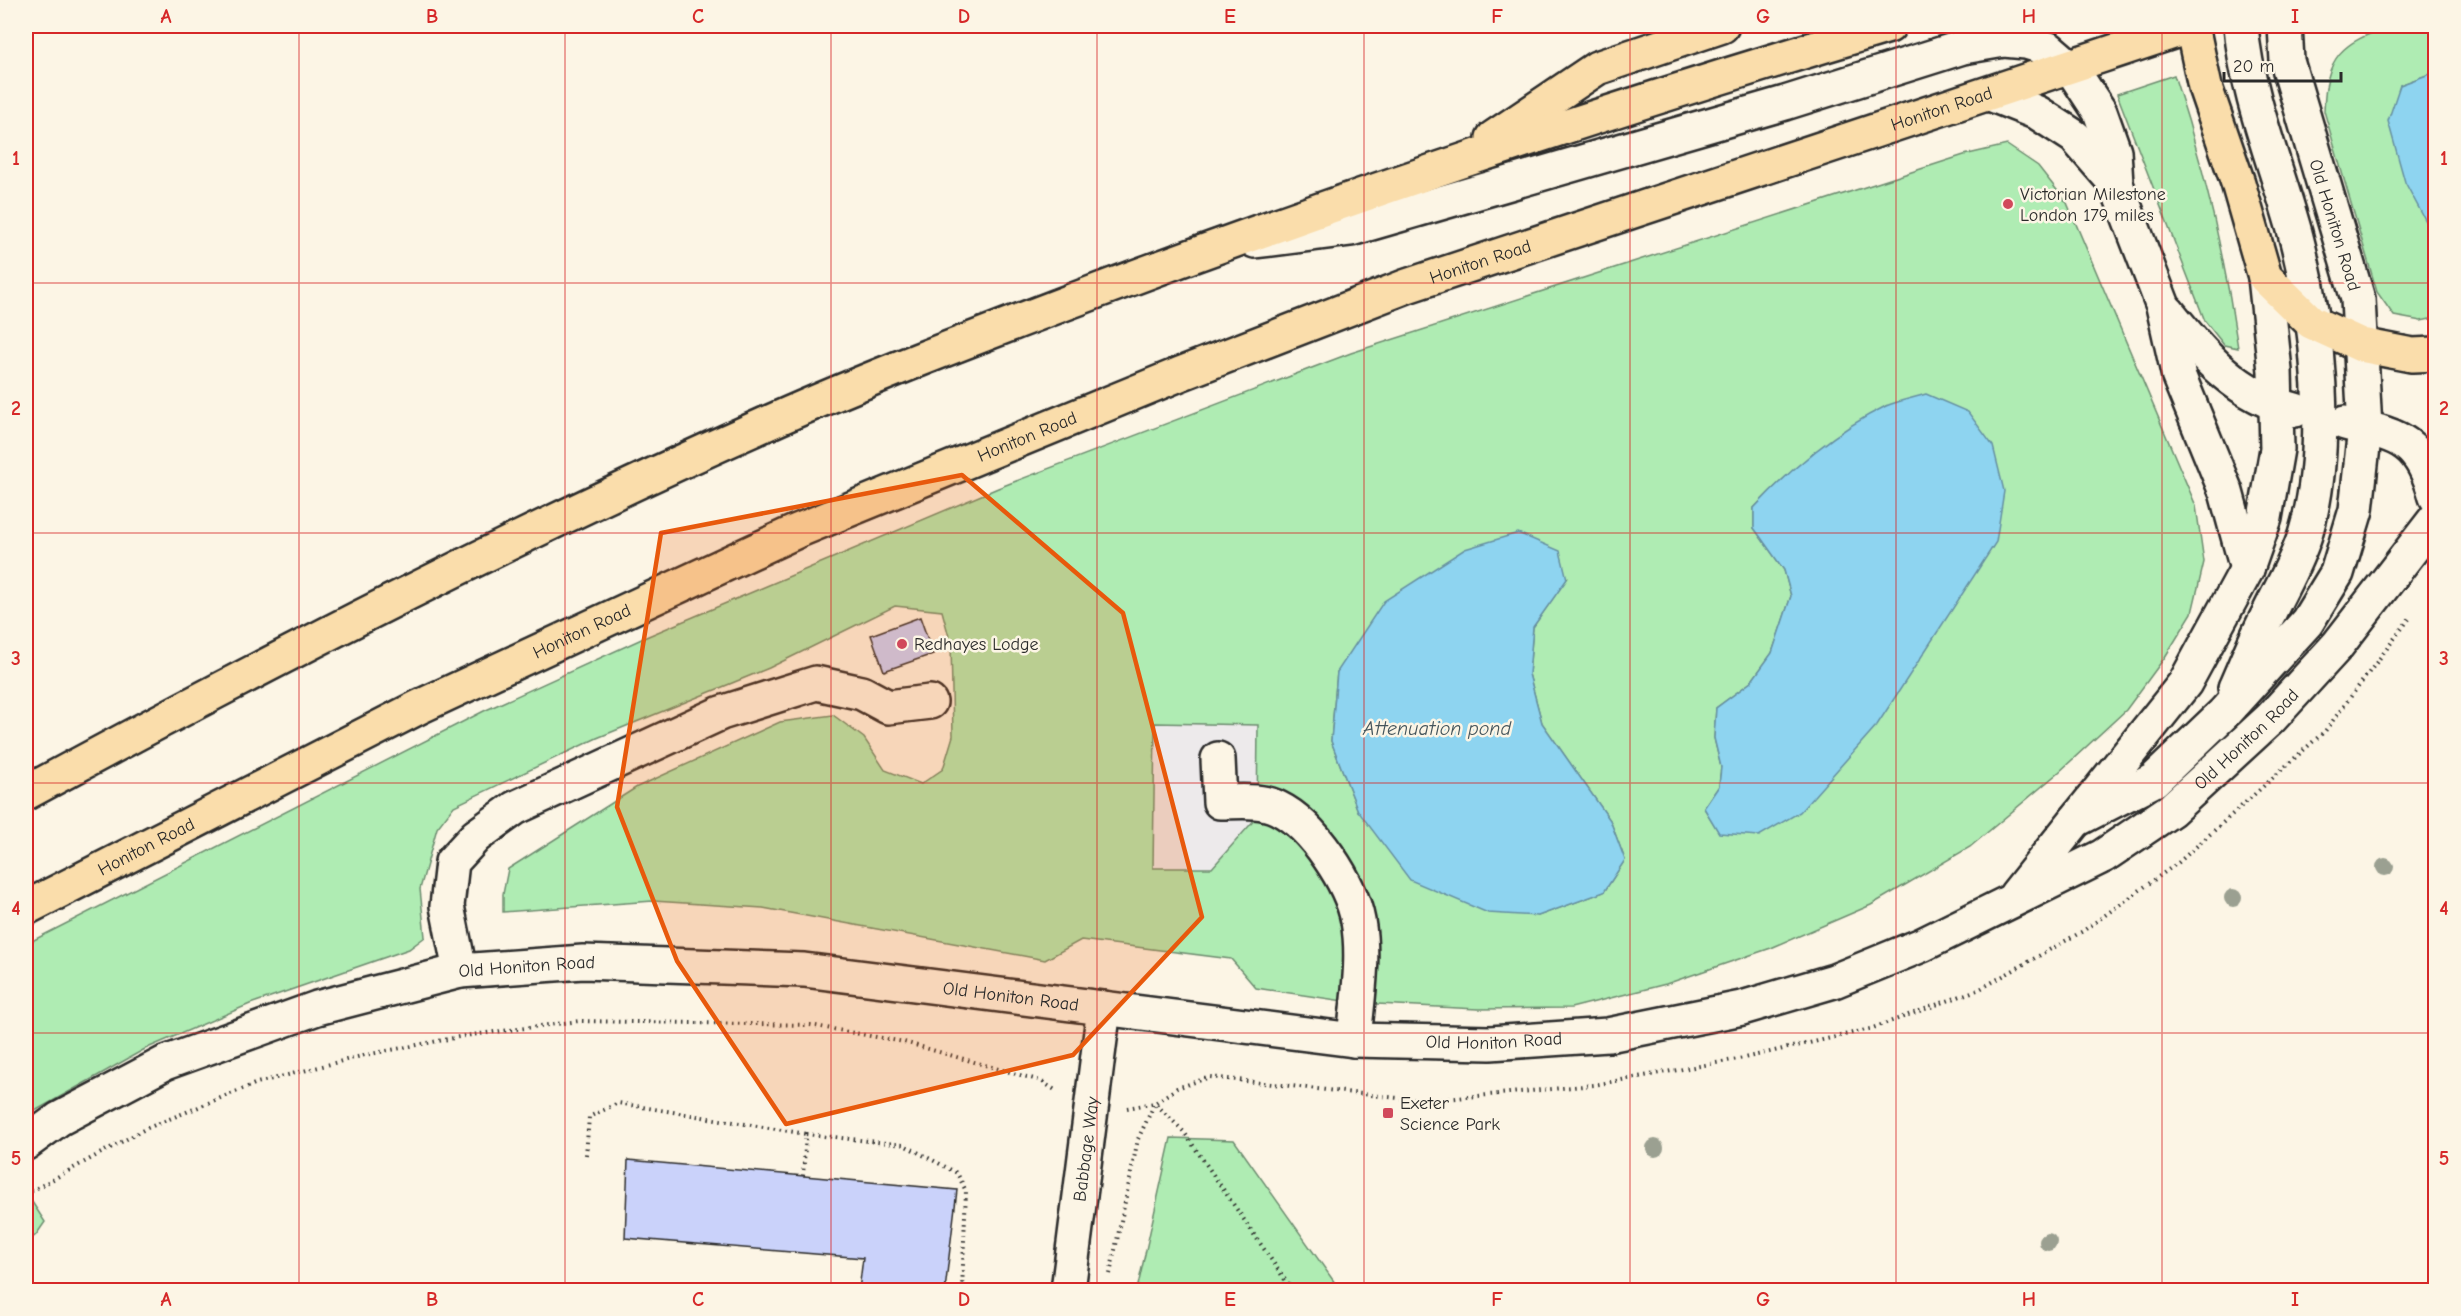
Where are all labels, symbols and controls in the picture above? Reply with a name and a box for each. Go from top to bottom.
text: A [160,5,172,28]
text: B [426,5,438,28]
text: C [692,5,704,28]
text: D [958,5,970,28]
text: E [1224,5,1236,28]
text: F [1491,5,1503,28]
text: G [1756,5,1770,28]
text: H [2022,5,2036,28]
text: I [2291,5,2299,28]
scale bar [2224,45,2341,83]
text: 20 m [2233,56,2274,77]
street label: Honiton Road [1888,83,1995,136]
text: 1 [12,147,20,170]
text: 1 [2440,147,2448,170]
street label: Old Honiton Road [2305,157,2365,294]
place label: Victorian Milestone London 179 miles [2020,184,2166,226]
marker: Victorian Milestone London 179 miles [2001,197,2015,211]
street label: Honiton Road [1427,236,1534,289]
text: 2 [11,397,21,420]
text: 2 [2439,397,2449,420]
street label: Honiton Road [974,407,1080,467]
street label: Honiton Road [530,600,634,663]
place label: Redhayes Lodge [914,634,1039,655]
marker: Redhayes Lodge [895,637,909,651]
text: 3 [11,647,21,670]
text: 3 [2439,647,2449,670]
street label: Old Honiton Road [2190,685,2303,794]
water label: Attenuation pond [1362,717,1512,740]
street label: Honiton Road [95,814,198,880]
text: 4 [11,897,21,920]
text: 4 [2439,897,2449,920]
street label: Old Honiton Road [458,952,595,982]
street label: Old Honiton Road [942,978,1080,1016]
street label: Old Honiton Road [1425,1028,1563,1054]
place label: Exeter Science Park [1400,1093,1500,1135]
street label: Babbage Way [1069,1095,1104,1203]
marker: Exeter Science Park [1381,1106,1395,1120]
text: 5 [11,1147,21,1170]
text: 5 [2439,1147,2449,1170]
text: A [160,1288,172,1311]
text: B [426,1288,438,1311]
text: C [692,1288,704,1311]
text: D [958,1288,970,1311]
text: E [1224,1288,1236,1311]
text: F [1491,1288,1503,1311]
text: G [1756,1288,1770,1311]
text: H [2022,1288,2036,1311]
text: I [2291,1288,2299,1311]

